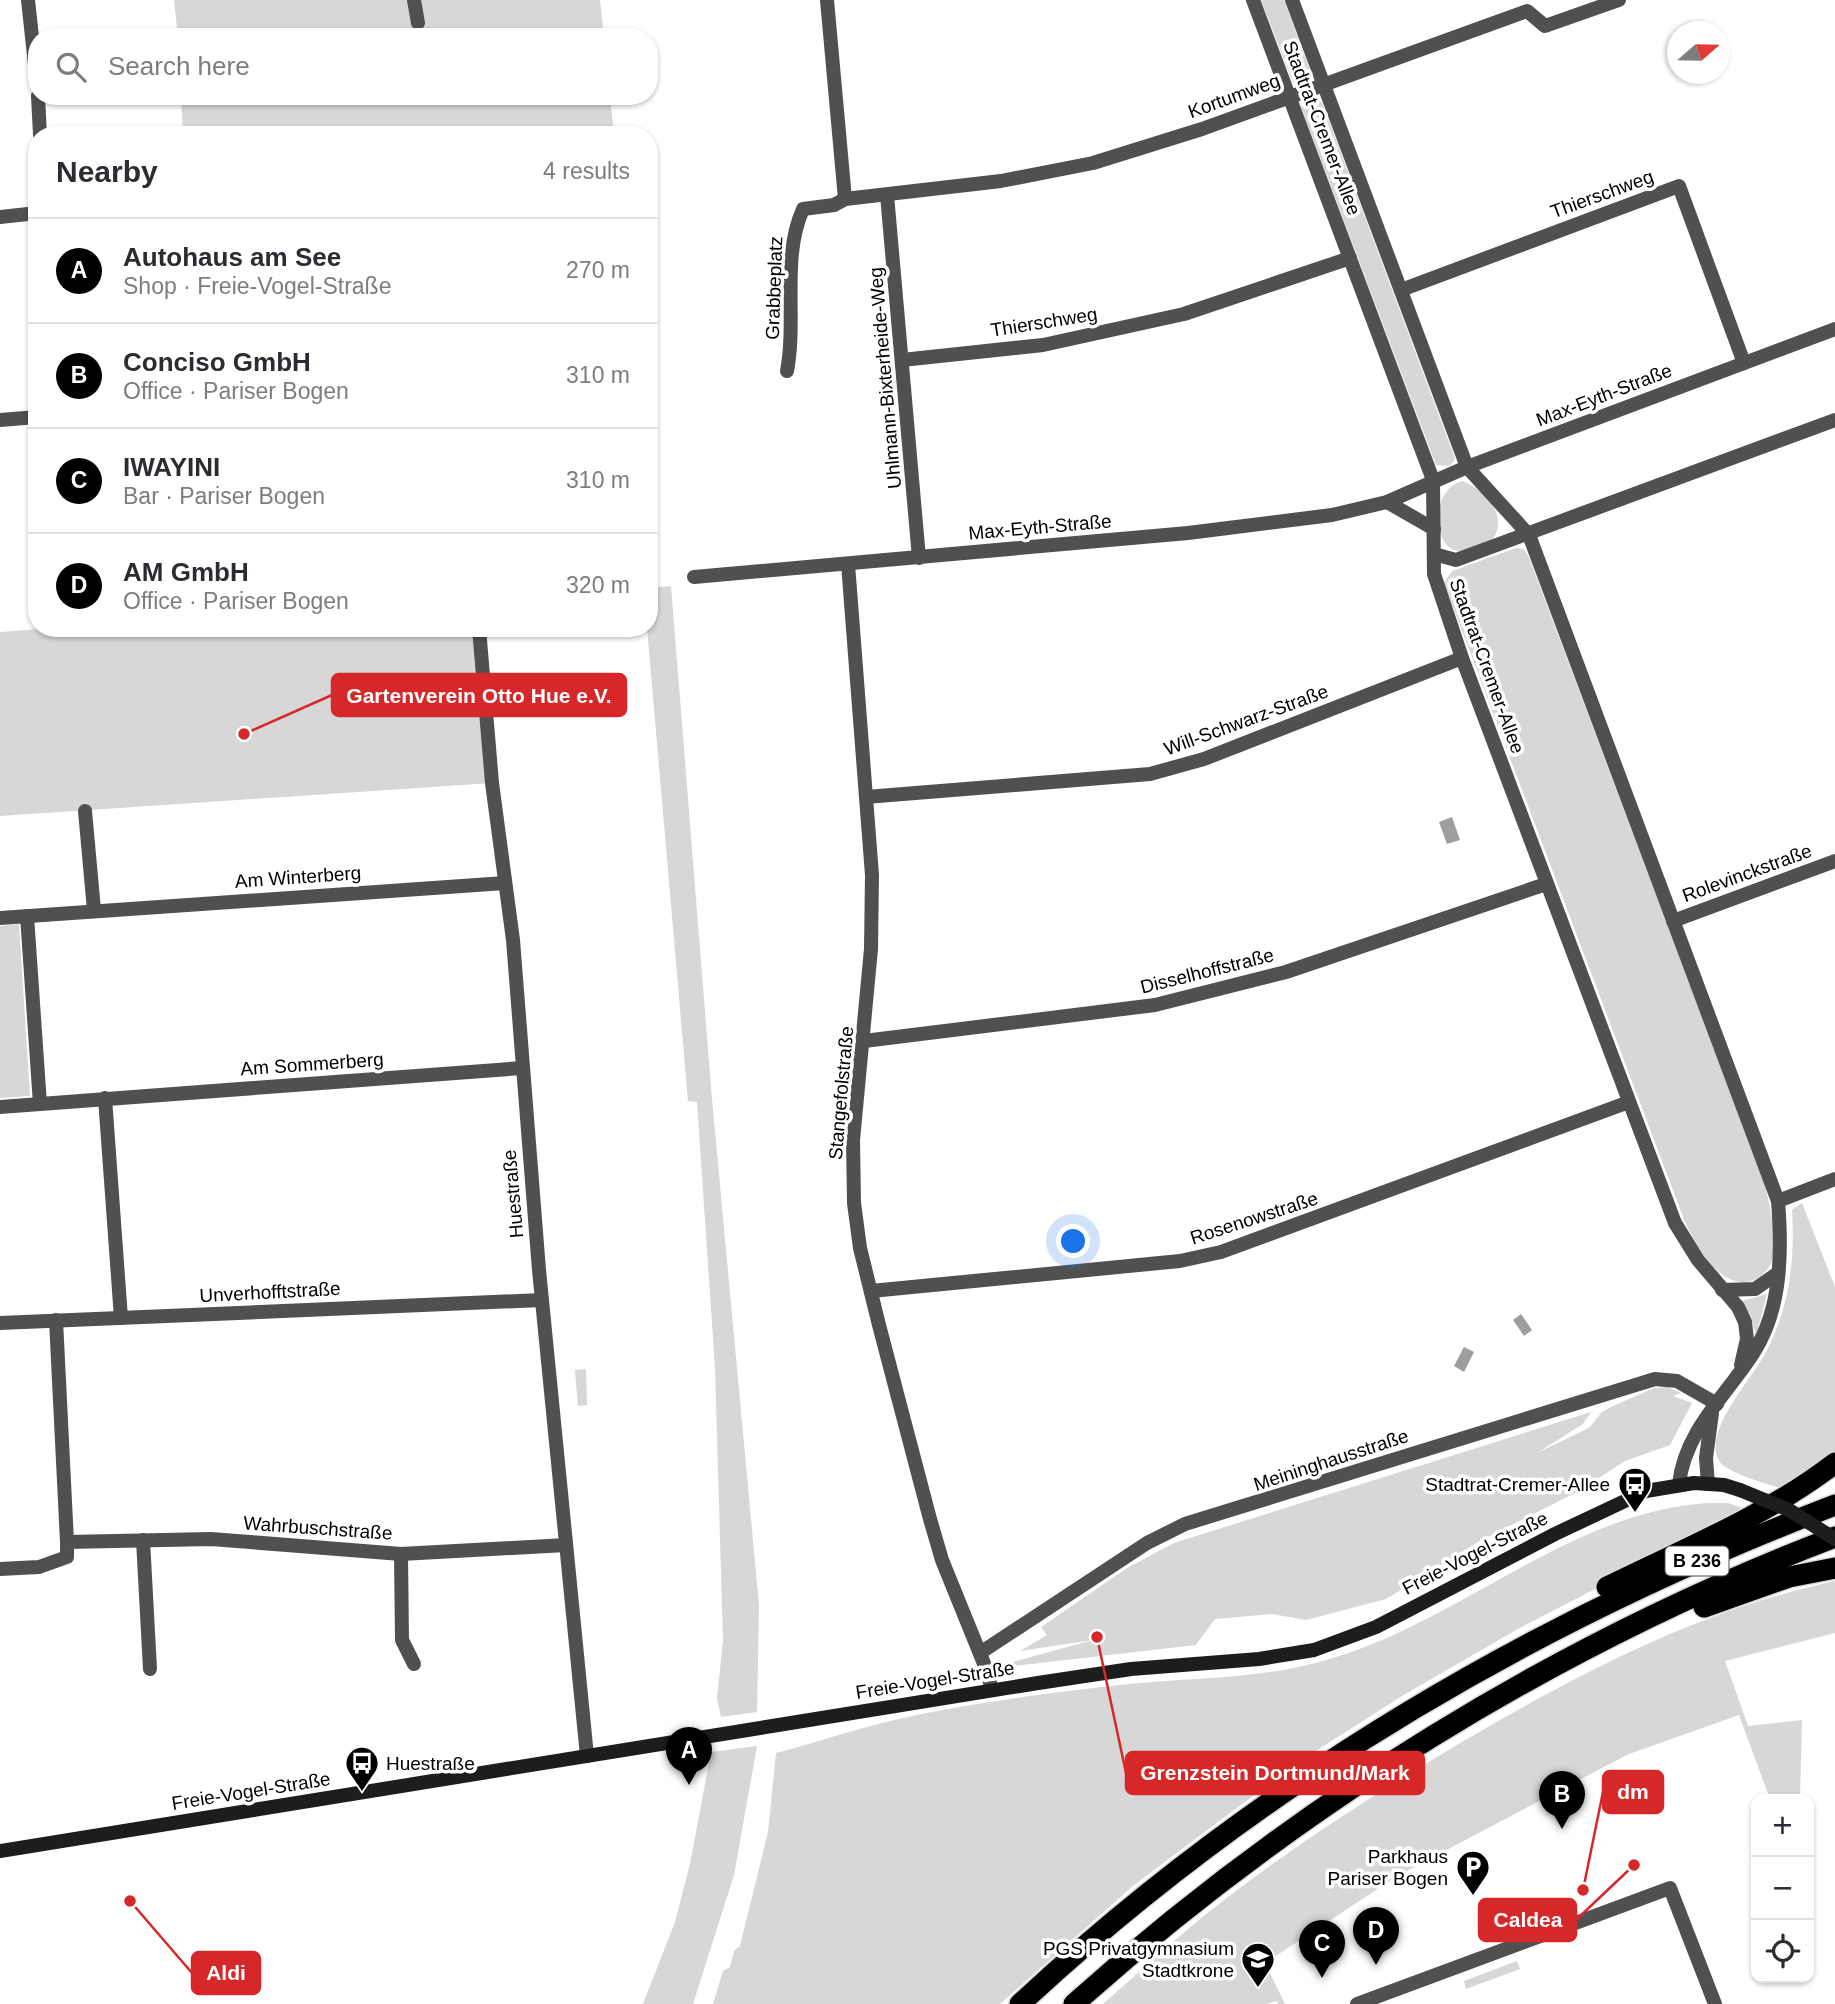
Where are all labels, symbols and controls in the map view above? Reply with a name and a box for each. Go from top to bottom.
north arrow [1667,21,1730,84]
search box [28,28,658,105]
street label: Stadtrat-Cremer-Allee [1279,38,1365,218]
icon: search [52,48,90,86]
text: Search here [108,51,250,81]
street label: Kortumweg [1185,70,1283,122]
text: Nearby [56,155,158,188]
text: 4 results [543,158,630,184]
street label: Thierschweg [1548,166,1656,222]
street label: Grabbeplatz [762,236,786,340]
text: Autohaus am See [123,242,341,272]
text: A [71,257,87,283]
text: 270 m [566,257,630,283]
street label: Uhlmann-Bixterheide-Weg [865,266,905,490]
text: Shop · Freie-Vogel-Straße [123,273,391,299]
street label: Thierschweg [989,303,1099,341]
text: Conciso GmbH [123,347,311,377]
street label: Max-Eyth-Straße [1533,359,1675,431]
text: B [71,362,87,388]
text: 310 m [566,362,630,388]
text: Office · Pariser Bogen [123,378,349,404]
text: IWAYINI [123,452,220,482]
text: C [71,467,87,493]
text: 310 m [566,467,630,493]
text: Bar · Pariser Bogen [123,483,325,509]
street label: Max-Eyth-Straße [968,510,1112,544]
text: AM GmbH [123,557,249,587]
text: D [71,572,87,598]
text: 320 m [566,572,630,598]
street label: Stadtrat-Cremer-Allee [1446,576,1528,756]
text: Office · Pariser Bogen [123,588,349,614]
callout: Gartenverein Otto Hue e.V. [332,674,626,716]
street label: Will-Schwarz-Straße [1161,681,1331,759]
text: Gartenverein Otto Hue e.V. [346,684,612,707]
street label: Rolevinckstraße [1679,840,1815,906]
street label: Am Winterberg [234,862,362,892]
street label: Disselhoffstraße [1138,944,1276,998]
street label: Stangefolstraße [825,1025,857,1161]
street label: Am Sommerberg [240,1049,384,1079]
street label: Huestraße [499,1149,527,1239]
street label: Rosenowstraße [1187,1187,1321,1249]
your location [1056,1224,1090,1258]
street label: Unverhofftstraße [199,1278,341,1306]
street label: Meininghausstraße [1251,1425,1411,1495]
bus stop icon: Stadtrat-Cremer-Allee [1616,1465,1654,1514]
place label: Stadtrat-Cremer-Allee [1425,1474,1610,1495]
street label: Freie-Vogel-Straße [1399,1507,1551,1599]
street label: Wahrbuschstraße [243,1512,393,1544]
road number: B 236 [1666,1546,1728,1576]
street label: Freie-Vogel-Straße [854,1657,1016,1703]
pin: A [666,1727,712,1785]
bus stop icon: Huestraße [343,1744,381,1793]
callout: Grenzstein Dortmund/Mark [1126,1752,1424,1794]
place label: Huestraße [386,1753,475,1774]
text: Grenzstein Dortmund/Mark [1140,1761,1410,1784]
street label: Freie-Vogel-Straße [170,1768,332,1814]
pin: B [1539,1771,1585,1829]
callout: dm [1603,1771,1663,1813]
text: dm [1617,1780,1649,1803]
map controls [1751,1794,1814,1983]
button: + [1751,1794,1814,1857]
place label: Parkhaus Pariser Bogen [1328,1846,1448,1889]
parking icon: Parkhaus Pariser Bogen [1454,1848,1492,1897]
button: − [1751,1857,1814,1920]
callout: Caldea [1479,1899,1576,1941]
pin: D [1353,1907,1399,1965]
text: Caldea [1494,1908,1563,1931]
pin: C [1299,1920,1345,1978]
button: locate [1751,1920,1814,1983]
place label: PGS Privatgymnasium Stadtkrone [1043,1938,1234,1981]
school or university icon: PGS Privatgymnasium Stadtkrone [1239,1940,1277,1989]
callout: Aldi [192,1952,260,1994]
text: Aldi [206,1961,246,1984]

